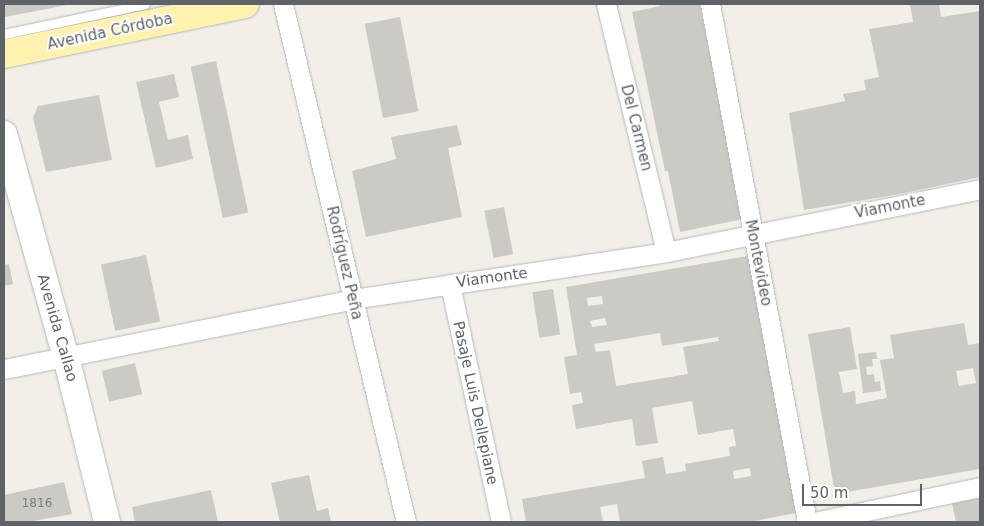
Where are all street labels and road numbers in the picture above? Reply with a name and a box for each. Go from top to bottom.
street label: Avenida Córdoba [46,10,174,54]
street label: Del Carmen [617,83,655,173]
street label: Viamonte [853,191,927,223]
street label: Rodríguez Peña [322,204,366,322]
street label: Montevideo [741,218,775,308]
street label: Viamonte [455,264,529,292]
street label: Avenida Callao [33,272,81,384]
street label: Pasaje Luis Dellepiane [449,319,501,487]

